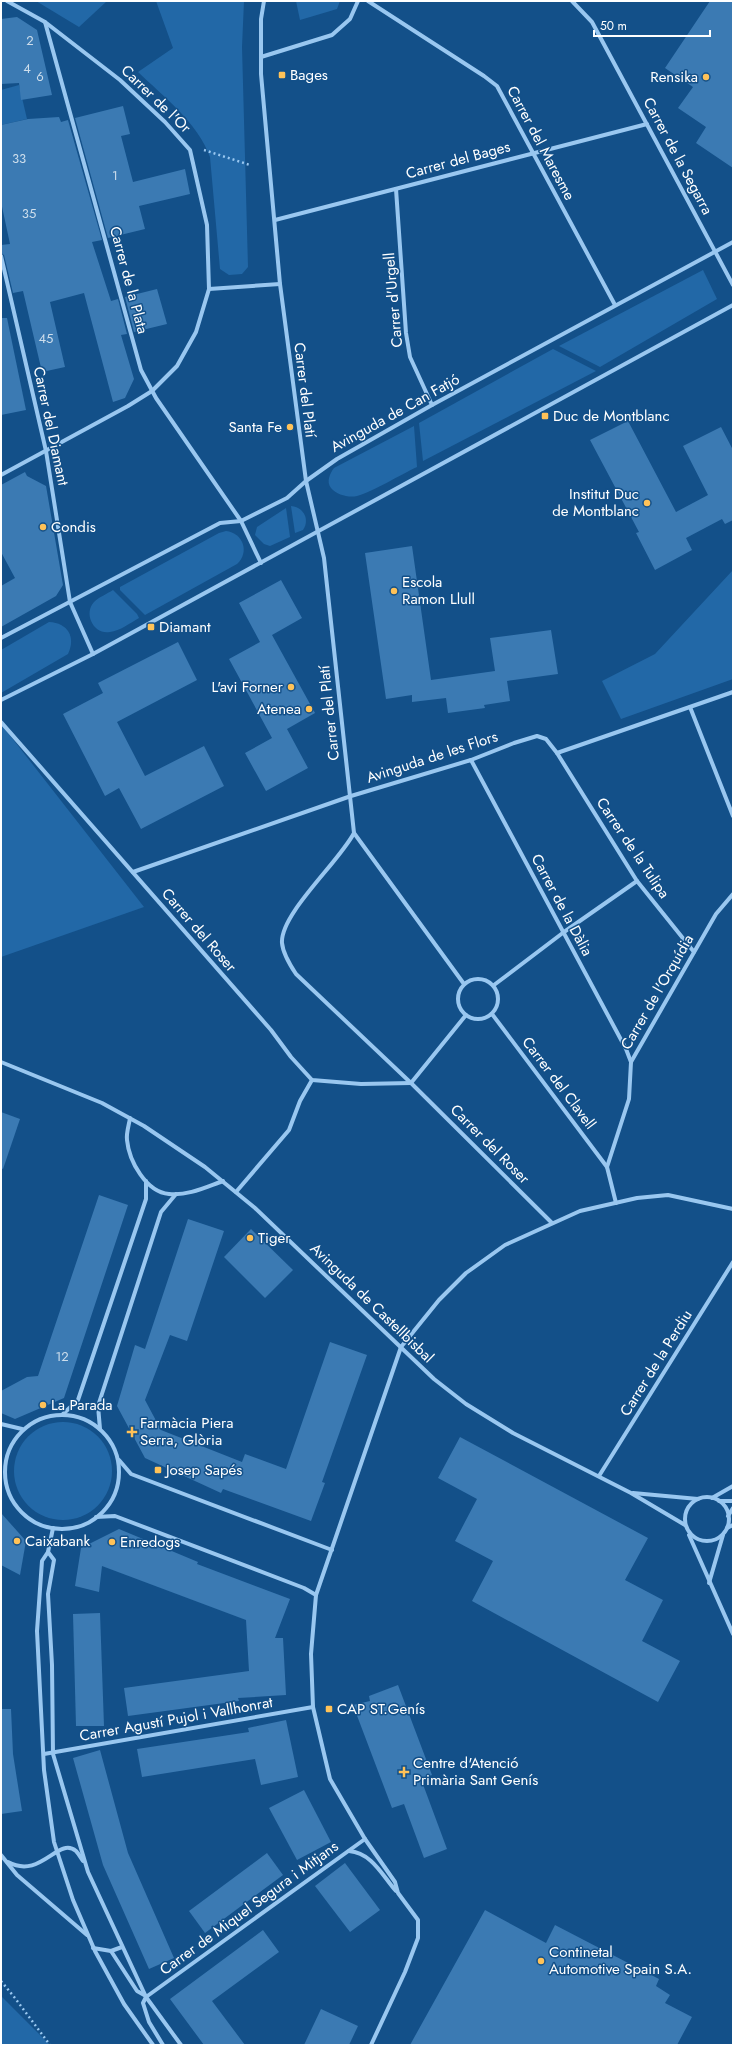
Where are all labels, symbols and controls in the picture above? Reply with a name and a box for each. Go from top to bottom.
scale bar [594,12,710,38]
text: 50 m [600,17,627,35]
house number: 2 [26,31,34,50]
house number: 4 [23,59,31,78]
street label: Carrer de l'Or [116,60,197,139]
place label: Bages [290,64,328,86]
place label: Rensika [650,66,698,88]
house number: 6 [36,67,44,86]
marker: Bages [277,70,287,80]
marker: Rensika [701,72,711,82]
street label: Carrer del Maresme [502,82,581,204]
street label: Carrer de la Segarra [638,93,718,219]
street label: Carrer del Bages [403,136,513,184]
house number: 33 [12,149,26,168]
house number: 1 [112,166,118,185]
house number: 35 [22,204,36,223]
street label: Carrer de la Plata [104,224,154,336]
street label: Carrer d'Urgell [378,252,408,348]
house number: 45 [39,329,53,348]
street label: Carrer del Platí [288,341,322,440]
street label: Carrer del Diamant [28,365,74,488]
street label: Avinguda de Can Fatjó [326,368,464,458]
place label: Duc de Montblanc [553,405,670,427]
marker: Duc de Montblanc [540,411,550,421]
place label: Santa Fe [229,416,282,438]
marker: Santa Fe [285,422,295,432]
place label: Institut Duc de Montblanc [552,483,639,522]
marker: Institut Duc de Montblanc [642,498,652,508]
place label: Condis [51,516,96,538]
marker: Condis [38,522,48,532]
place label: Escola Ramon Llull [402,571,475,610]
marker: Escola Ramon Llull [389,586,399,596]
place label: Diamant [159,616,211,638]
marker: Diamant [146,622,156,632]
street label: Carrer del Platí [313,663,345,762]
place label: L'avi Forner [212,676,284,698]
marker: L'avi Forner [286,682,296,692]
place label: Atenea [257,698,301,720]
marker: Atenea [304,704,314,714]
street label: Avinguda de les Flors [363,725,501,789]
street label: Carrer de la Tulipa [591,793,675,903]
street label: Carrer de la Dàlia [526,850,598,960]
street label: Carrer del Roser [156,883,242,977]
street label: Carrer de l'Orquídia [615,930,699,1054]
street label: Carrer del Clavell [517,1032,601,1134]
street label: Carrer del Roser [445,1099,535,1189]
place label: Tiger [258,1227,291,1249]
marker: Tiger [245,1233,255,1243]
street label: Avinguda de Castellbisbal [305,1238,439,1368]
street label: Carrer de la Perdiu [614,1306,698,1420]
house number: 12 [55,1347,69,1366]
place label: La Parada [51,1394,113,1416]
marker: La Parada [38,1400,48,1410]
place label: Farmàcia Piera Serra, Glòria [140,1412,233,1451]
marker: Farmàcia Piera Serra, Glòria [127,1427,137,1437]
place label: Josep Sapés [164,1459,242,1481]
marker: Josep Sapés [153,1465,163,1475]
place label: Caixabank [25,1530,91,1552]
place label: Enredogs [120,1531,180,1553]
marker: Caixabank [12,1536,22,1546]
marker: Enredogs [107,1537,117,1547]
street label: Carrer Agustí Pujol i Vallhonrat [78,1691,275,1747]
place label: CAP ST.Genís [337,1698,425,1720]
marker: CAP ST.Genís [324,1704,334,1714]
place label: Centre d'Atenció Primària Sant Genís [413,1752,538,1791]
marker: Centre d'Atenció Primària Sant Genís [398,1766,410,1778]
street label: Carrer de Miquel Segura i Mitjans [155,1836,343,1980]
place label: Continetal Automotive Spain S.A. [549,1941,692,1980]
marker: Continetal Automotive Spain S.A. [536,1956,546,1966]

